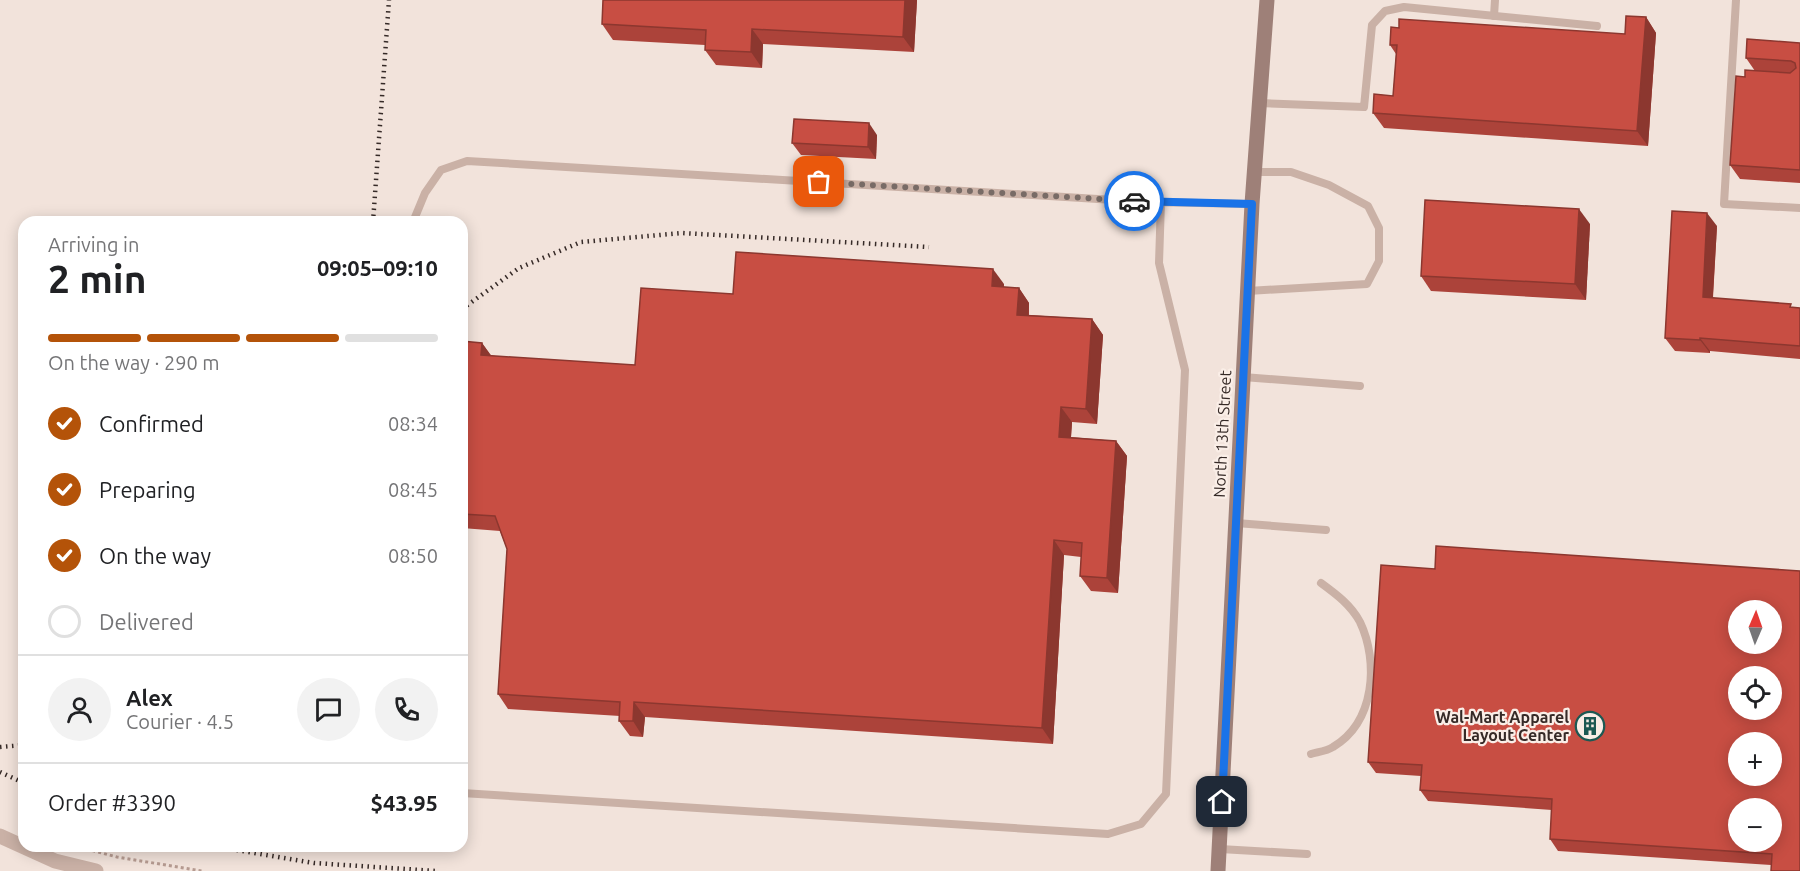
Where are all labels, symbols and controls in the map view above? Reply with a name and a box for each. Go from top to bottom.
pin [793,156,844,207]
icon: bag [802,165,835,198]
courier [1104,171,1164,231]
icon: car [1118,185,1151,218]
text: Arriving in [48,233,139,256]
text: 09:05–09:10 [317,255,438,280]
text: 2 min [48,257,147,300]
text: On the way · 290 m [48,351,220,374]
street label: North 13th Street [1210,369,1234,498]
icon: check [48,407,81,440]
text: Confirmed [99,411,204,436]
text: 08:34 [388,412,438,435]
icon: check [48,473,81,506]
text: Preparing [99,477,196,502]
text: 08:45 [388,478,438,501]
icon: check [48,539,81,572]
text: On the way [99,543,211,568]
text: 08:50 [388,544,438,567]
north arrow [1728,600,1782,654]
map controls [1728,600,1782,852]
text: Delivered [99,609,194,634]
button: locate [1728,666,1782,720]
button: person [48,678,111,741]
button: chat [297,678,360,741]
button: phone [375,678,438,741]
text: Alex [126,685,173,710]
place label: Wal-Mart Apparel Layout Center [1436,708,1569,744]
text: Courier · 4.5 [126,710,234,733]
building icon: Wal-Mart Apparel Layout Center [1574,710,1606,742]
button: + [1728,732,1782,786]
pin [1196,776,1247,827]
icon: home [1205,785,1238,818]
text: Order #3390 [48,790,176,815]
text: $43.95 [371,790,438,815]
button: − [1728,798,1782,852]

